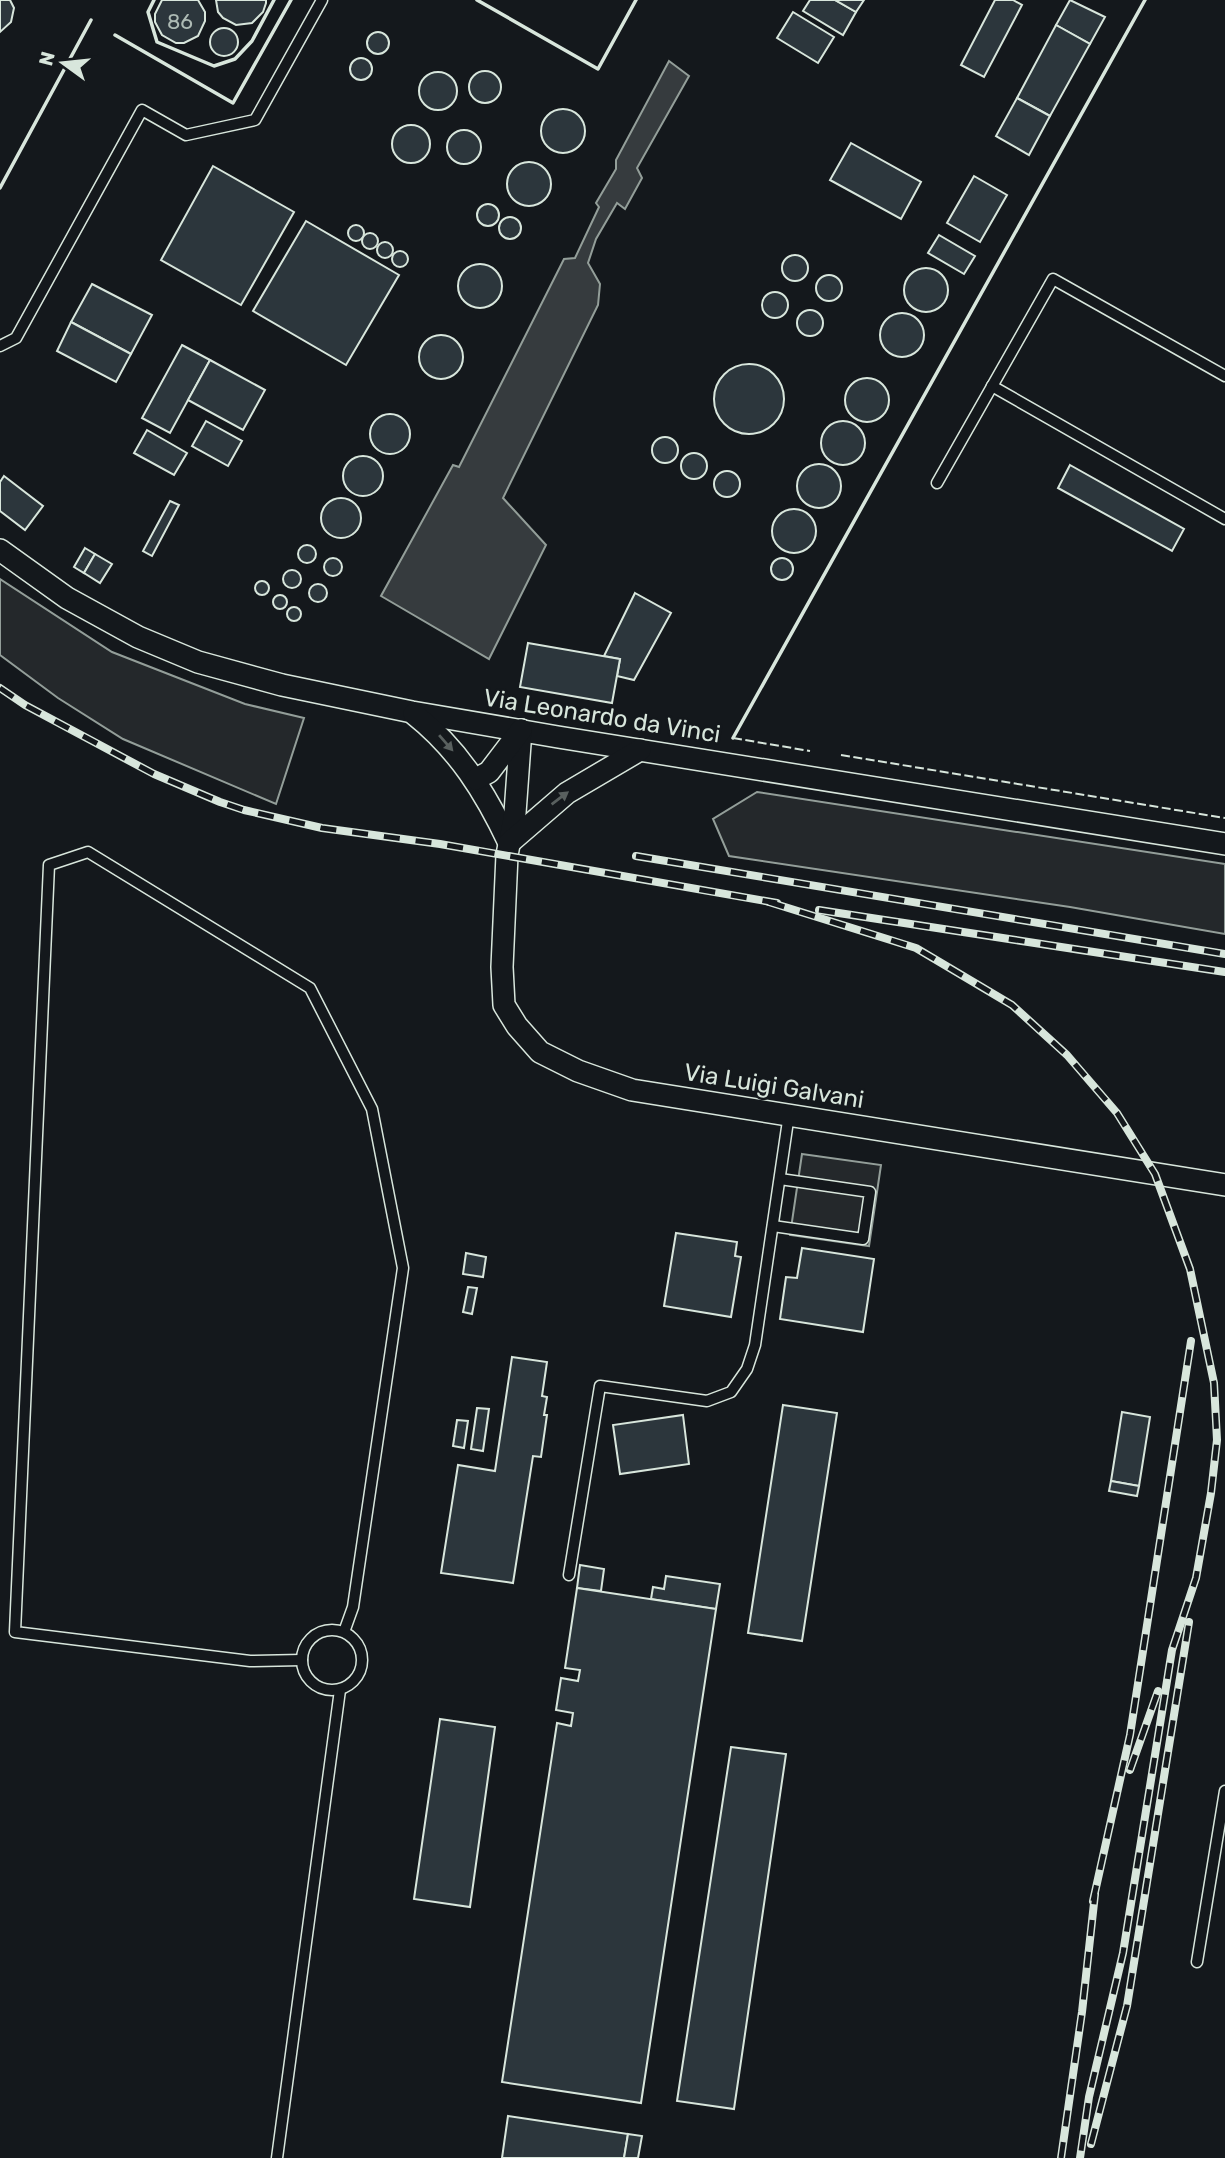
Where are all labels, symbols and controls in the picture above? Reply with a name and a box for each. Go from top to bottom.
house number: 86 [167,9,193,34]
north arrow [28,28,98,98]
text: N [34,49,60,68]
street label: Via Leonardo da Vinci [482,683,722,749]
one-way arrow [438,735,453,752]
one-way arrow [551,792,569,806]
street label: Via Luigi Galvani [682,1058,866,1114]

